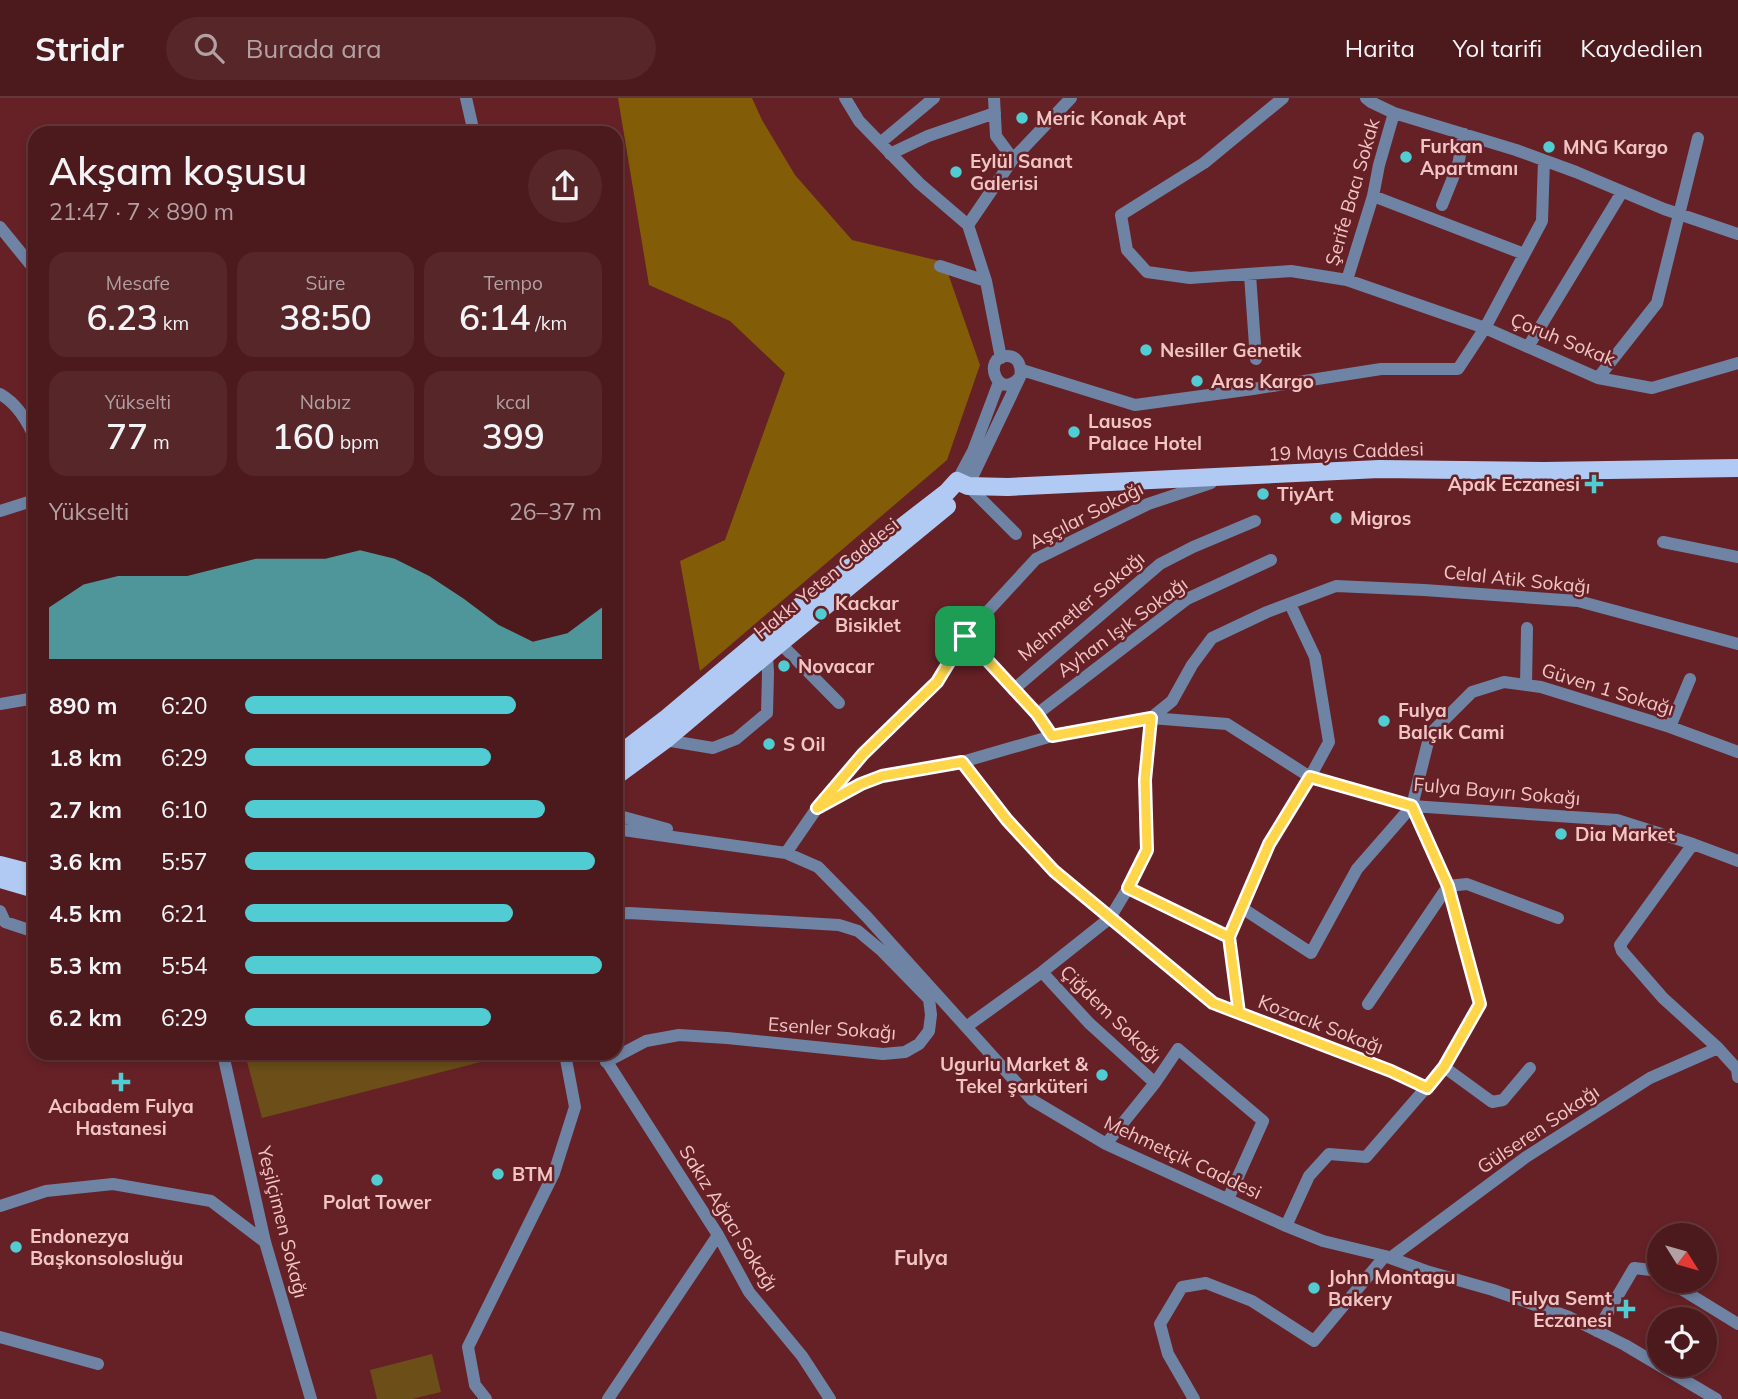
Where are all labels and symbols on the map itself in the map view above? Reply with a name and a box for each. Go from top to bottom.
place label: Meric Konak Apt [1036,106,1186,130]
marker: Meric Konak Apt [1014,110,1030,126]
street label: Şerife Bacı Sokak [1320,116,1385,268]
place label: Furkan Apartmanı [1420,134,1518,180]
place label: MNG Kargo [1563,135,1668,159]
marker: MNG Kargo [1541,139,1557,155]
place label: Eylül Sanat Galerisi [970,149,1072,195]
marker: Furkan Apartmanı [1398,149,1414,165]
marker: Eylül Sanat Galerisi [948,164,964,180]
street label: Çoruh Sokak [1507,307,1619,371]
place label: Nesiller Genetik [1160,338,1302,362]
marker: Nesiller Genetik [1138,342,1154,358]
place label: Aras Kargo [1211,369,1314,393]
marker: Aras Kargo [1189,373,1205,389]
place label: Lausos Palace Hotel [1088,409,1202,455]
marker: Lausos Palace Hotel [1066,424,1082,440]
street label: 19 Mayıs Caddesi [1268,436,1424,466]
place label: Apak Eczanesi [1448,472,1580,496]
street label: Aşçılar Sokağı [1025,476,1147,554]
marker: Apak Eczanesi [1586,476,1602,492]
place label: TiyArt [1277,482,1334,506]
marker: TiyArt [1255,486,1271,502]
place label: Migros [1350,506,1411,530]
marker: Migros [1328,510,1344,526]
street label: Hakkı Yeten Caddesi [749,512,903,644]
street label: Mehmetler Sokağı [1013,546,1149,666]
street label: Celal Atik Sokağı [1442,559,1592,599]
street label: Ayhan Işık Sokağı [1052,572,1192,682]
place label: Kackar Bisiklet [835,591,901,637]
marker: Kackar Bisiklet [813,606,829,622]
pin [935,606,995,666]
place label: Novacar [798,654,875,678]
street label: Güven 1 Sokağı [1539,657,1677,721]
marker: Novacar [776,658,792,674]
place label: Fulya Balçık Cami [1398,698,1505,744]
marker: Fulya Balçık Cami [1376,713,1392,729]
place label: S Oil [783,732,826,756]
marker: S Oil [761,736,777,752]
street label: Fulya Bayırı Sokağı [1413,772,1581,810]
place label: Dia Market [1575,822,1675,846]
marker: Dia Market [1553,826,1569,842]
street label: Çiğdem Sokağı [1055,959,1167,1069]
street label: Kozacık Sokağı [1255,989,1387,1059]
street label: Esenler Sokağı [767,1012,897,1044]
place label: Ugurlu Market & Tekel şarküteri [940,1052,1089,1098]
marker: Ugurlu Market & Tekel şarküteri [1094,1067,1110,1083]
marker: Acıbadem Fulya Hastanesi [111,1072,131,1092]
street label: Gülseren Sokağı [1472,1079,1604,1179]
place label: Acıbadem Fulya Hastanesi [48,1094,194,1140]
street label: Mehmetçik Caddesi [1100,1110,1266,1204]
street label: Sakız Ağacı Sokağı [674,1141,784,1295]
street label: Yeşilçimen Sokağı [252,1143,313,1300]
place label: BTM [512,1162,553,1186]
marker: BTM [490,1166,506,1182]
marker: Polat Tower [369,1172,385,1188]
place label: Polat Tower [323,1190,432,1214]
north arrow [1647,1223,1717,1293]
place label: Endonezya Başkonsolosluğu [30,1224,183,1270]
marker: Endonezya Başkonsolosluğu [8,1239,24,1255]
district label: Fulya [894,1244,948,1270]
place label: John Montagu Bakery [1328,1265,1456,1311]
marker: John Montagu Bakery [1306,1280,1322,1296]
place label: Fulya Semt Eczanesi [1511,1286,1612,1332]
marker: Fulya Semt Eczanesi [1618,1301,1634,1317]

